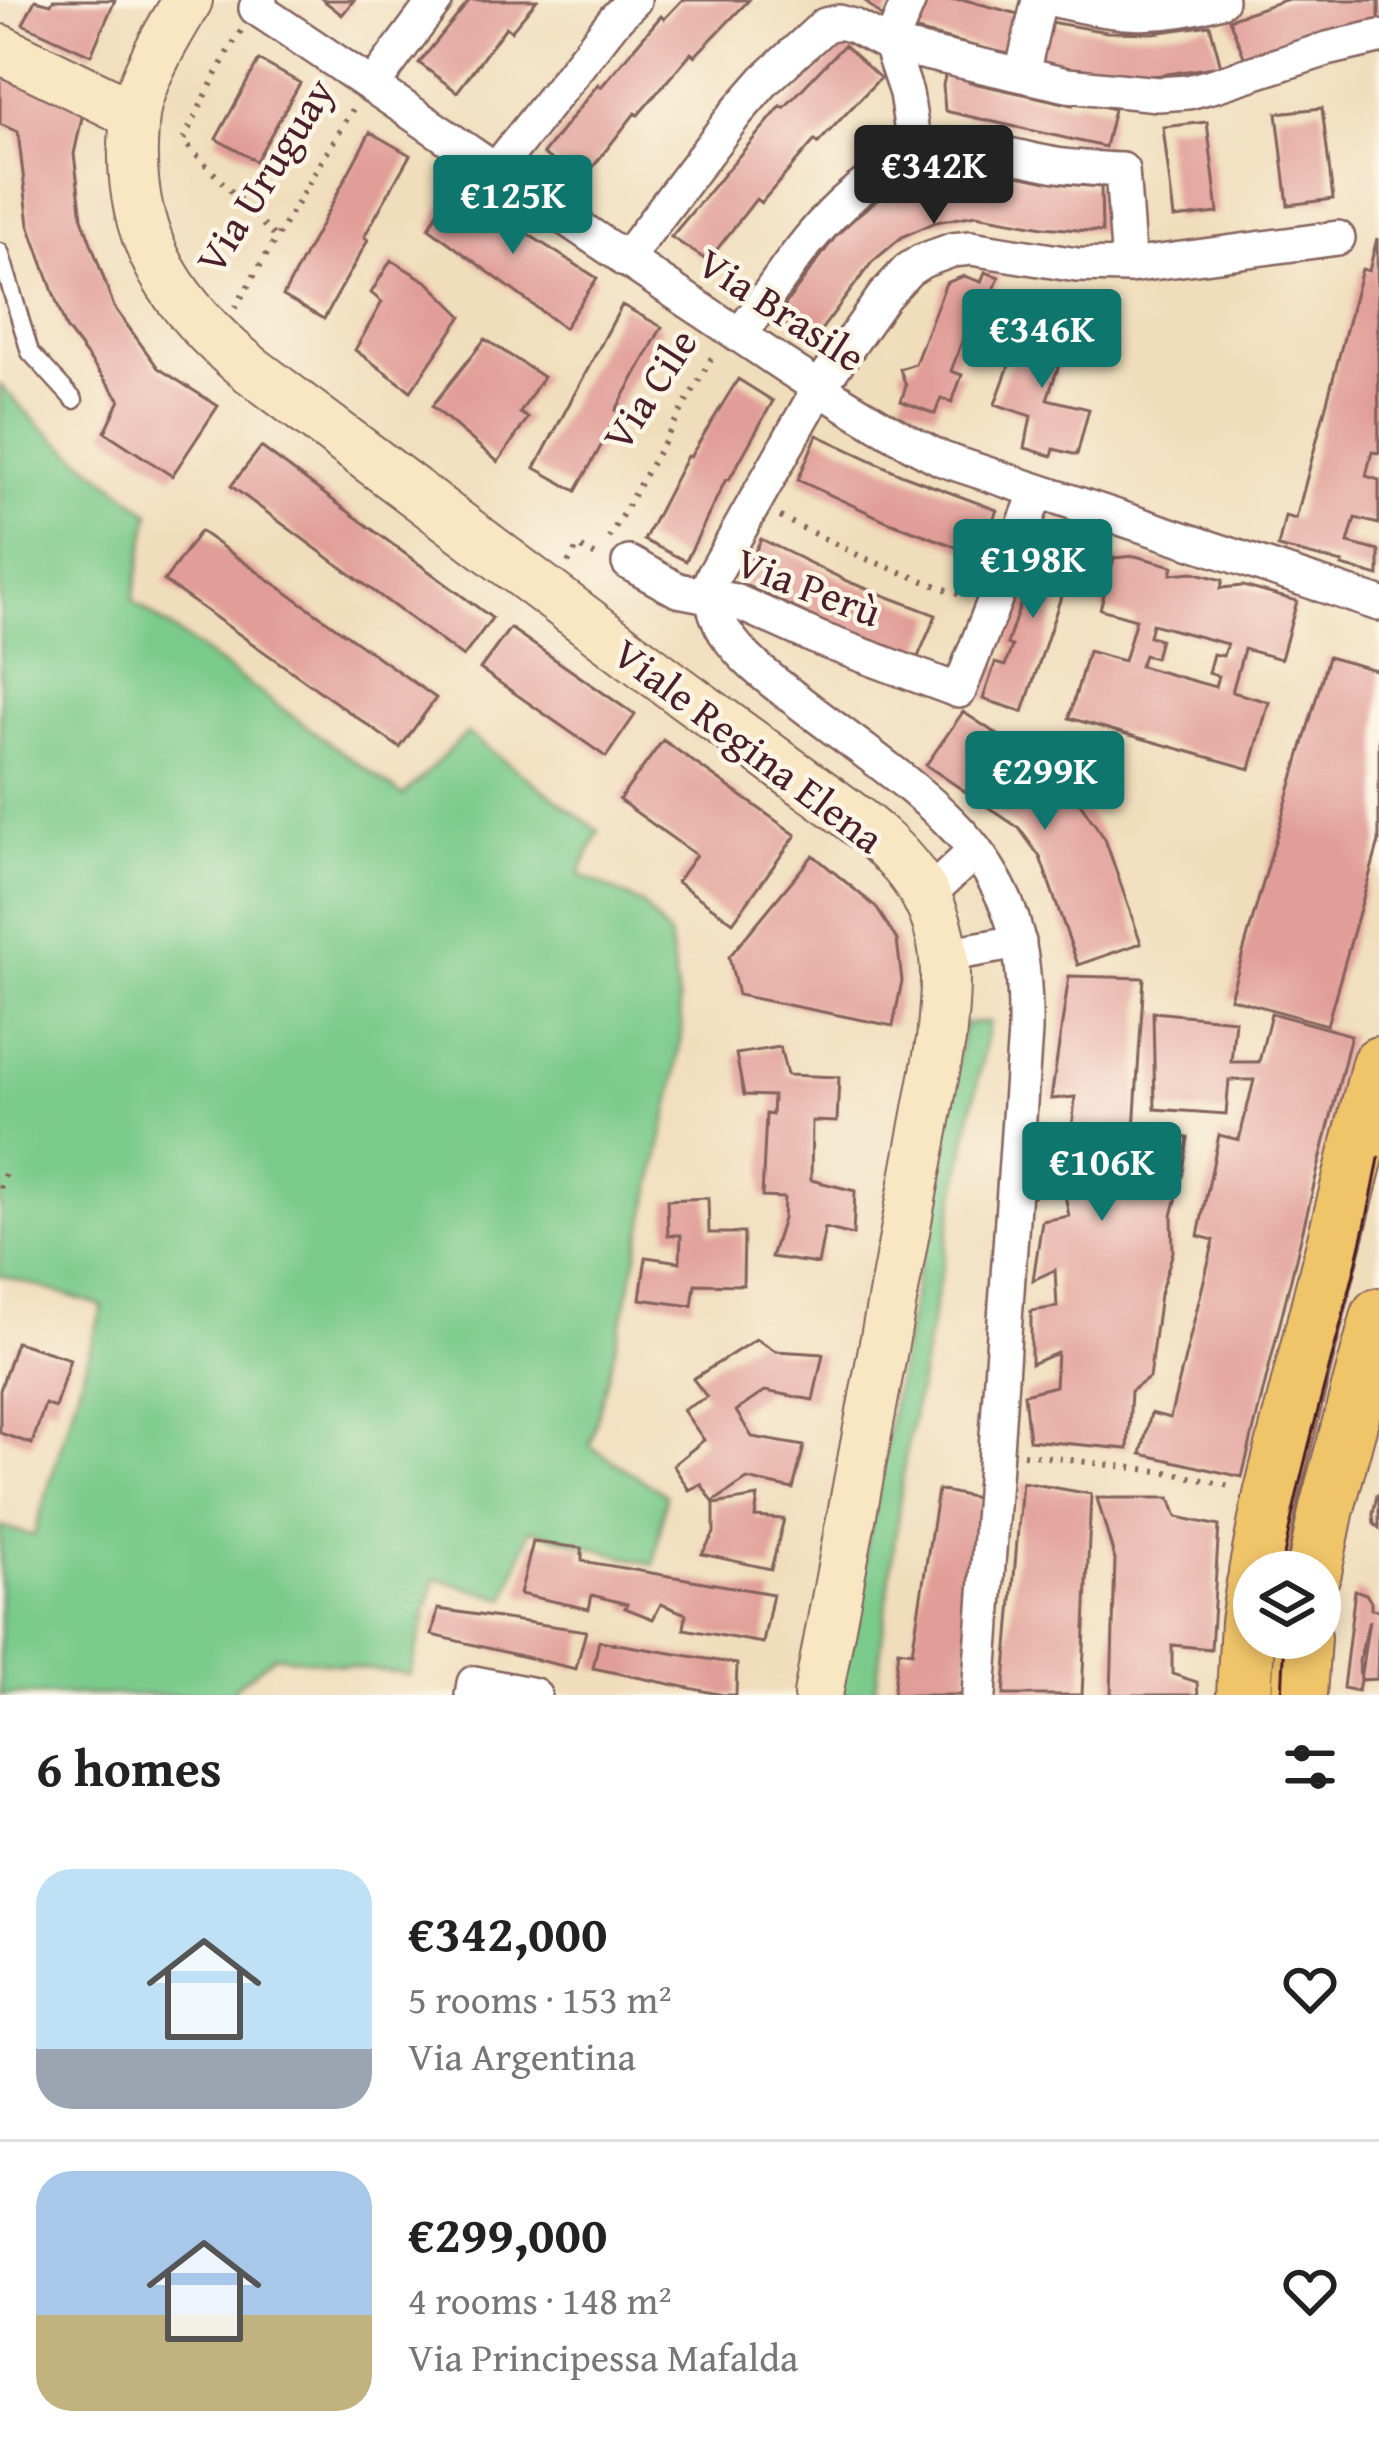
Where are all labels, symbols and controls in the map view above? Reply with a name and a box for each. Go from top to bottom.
street label: Via Uruguay [180,65,348,285]
pin: €342K [850,125,1018,227]
text: €342K [881,135,987,192]
pin: €125K [429,155,597,257]
text: €125K [460,165,566,222]
street label: Via Brasile [686,232,878,386]
pin: €346K [958,289,1126,391]
text: €346K [989,299,1095,356]
street label: Via Cile [587,316,711,462]
pin: €198K [949,519,1117,621]
text: €198K [980,529,1086,586]
street label: Via Perù [728,531,891,642]
street label: Viale Regina Elena [601,623,897,867]
pin: €299K [961,731,1129,833]
text: €299K [992,741,1098,798]
pin: €106K [1018,1122,1186,1224]
text: €106K [1049,1132,1155,1189]
map controls [1233,1551,1341,1659]
button: layers [1233,1551,1341,1659]
text: 6 homes [36,1730,222,1805]
icon: filters [1277,1734,1343,1800]
text: €342,000 [408,1895,607,1970]
icon: home [132,1917,276,2061]
icon: heart [1277,1956,1343,2022]
text: 5 rooms · 153 m² [408,1970,672,2027]
text: Via Argentina [408,2027,636,2084]
text: €299,000 [408,2196,607,2271]
icon: home [132,2219,276,2363]
icon: heart [1277,2258,1343,2324]
text: 4 rooms · 148 m² [408,2271,672,2328]
text: Via Principessa Mafalda [408,2328,799,2385]

